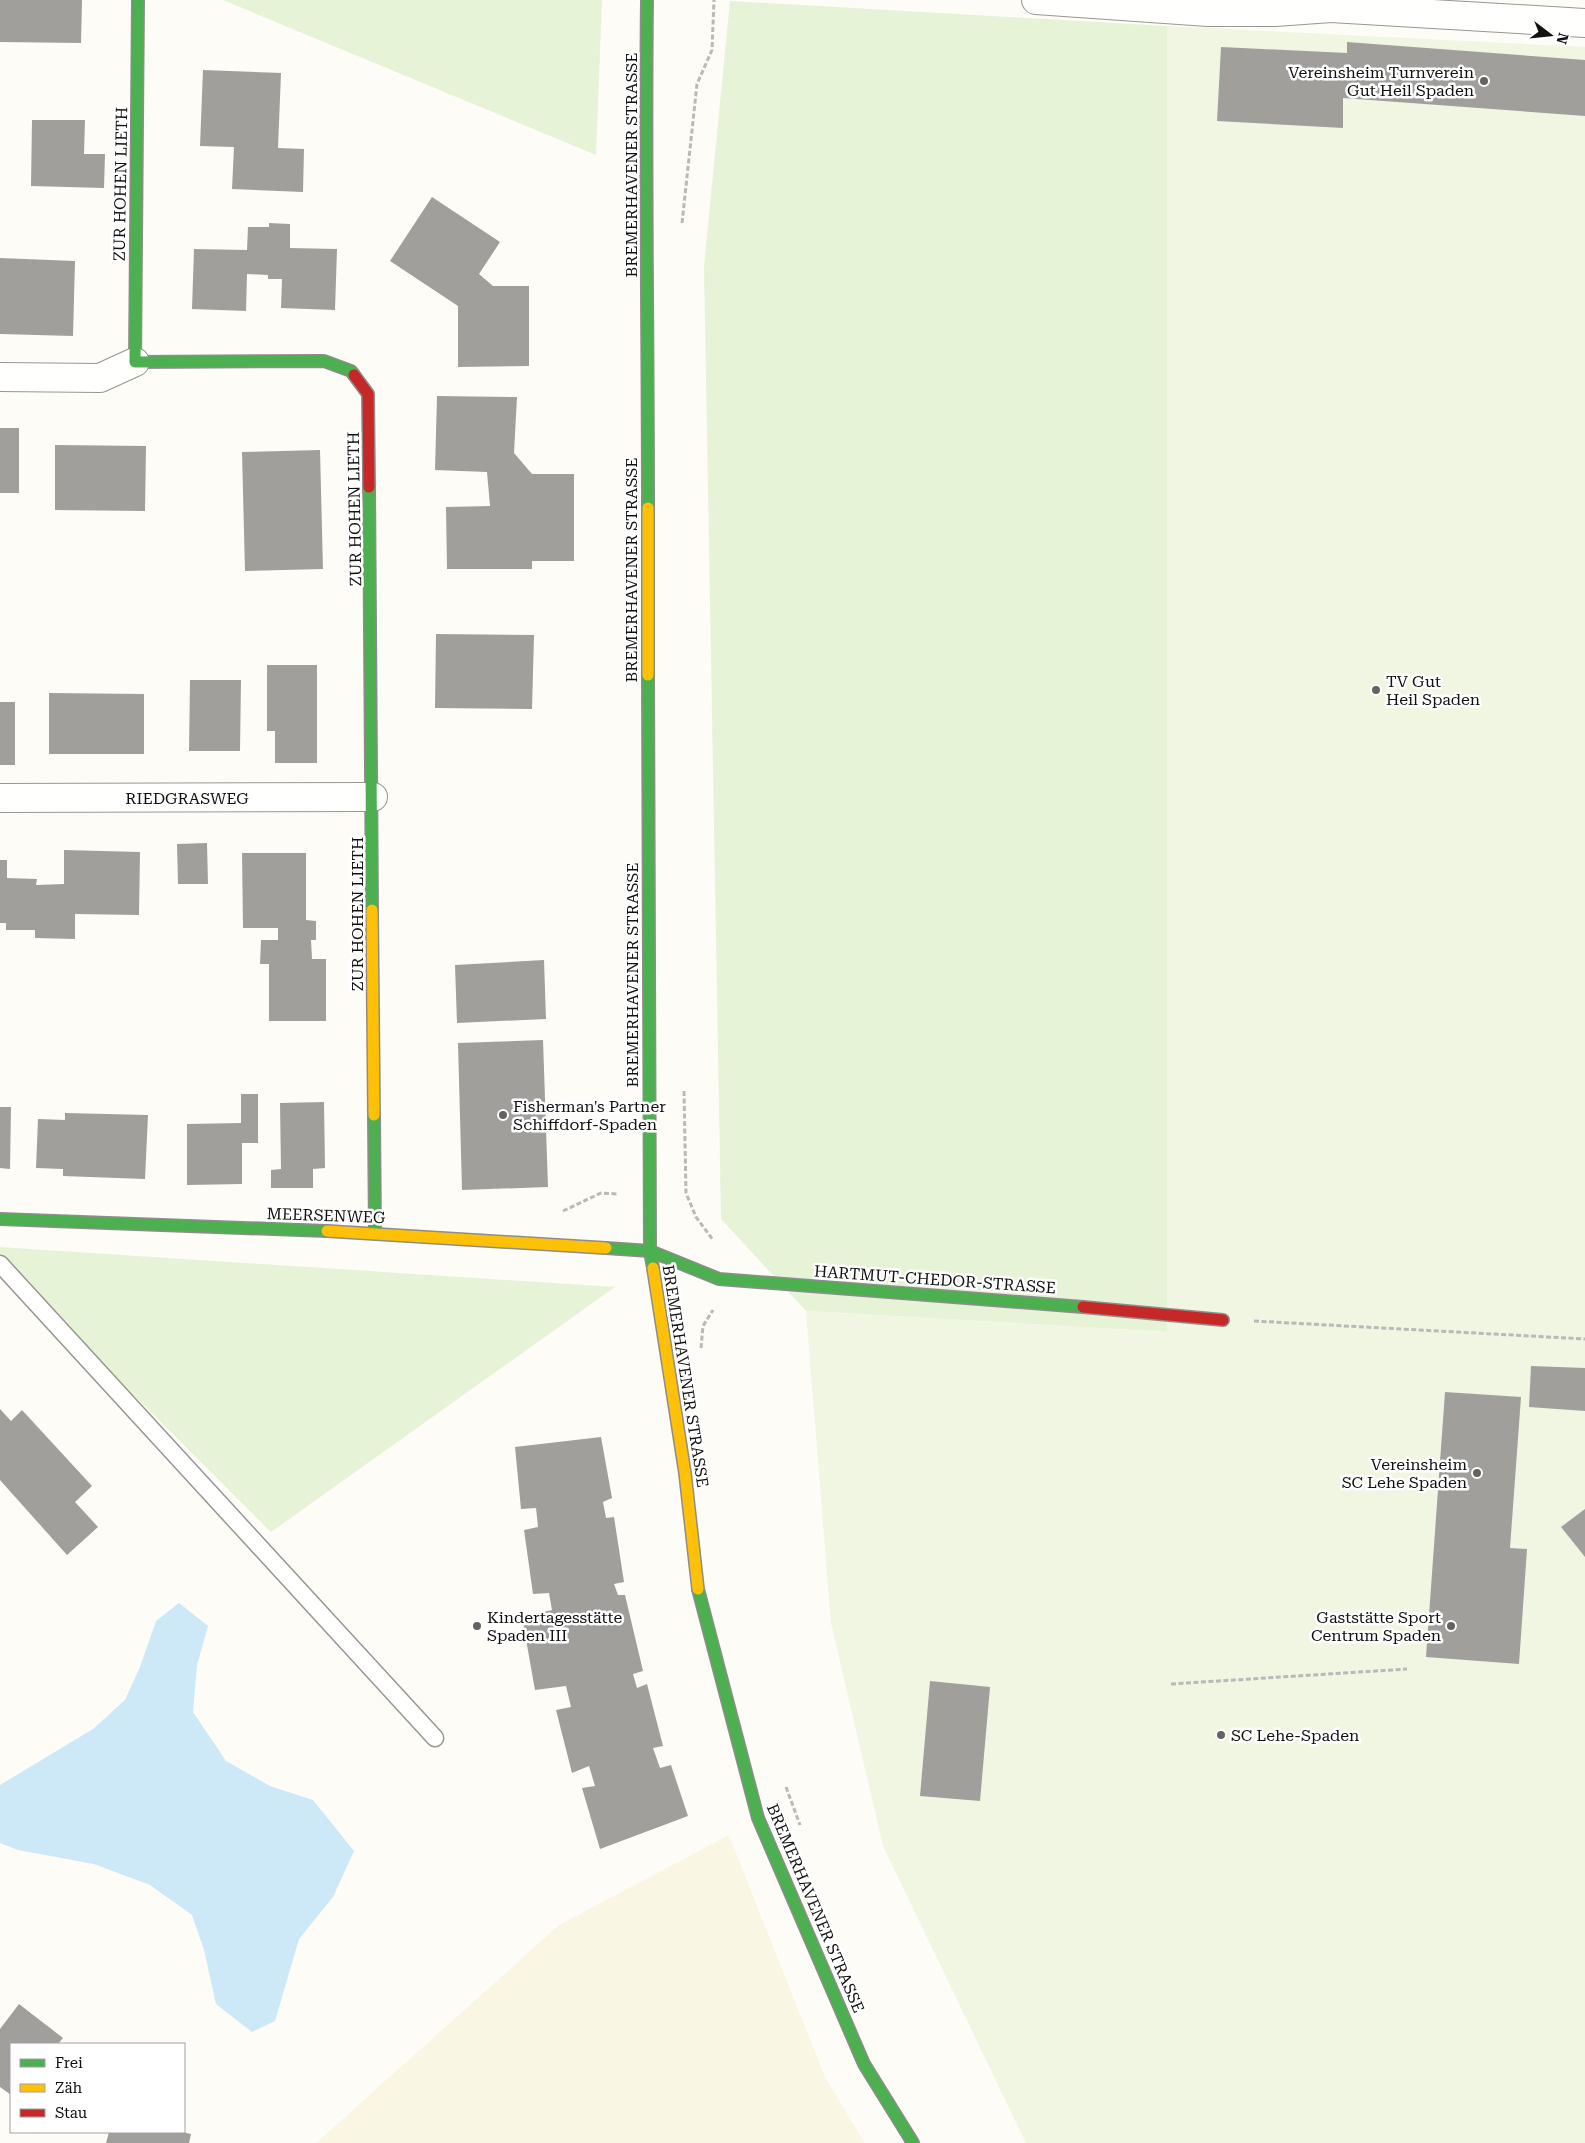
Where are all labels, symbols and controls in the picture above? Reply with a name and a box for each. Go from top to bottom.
north arrow [1525,10,1575,60]
text: N [1553,31,1572,46]
street label: BREMERHAVENER STRASSE [622,52,641,278]
place label: Vereinsheim Turnverein Gut Heil Spaden [1288,63,1474,100]
marker: Vereinsheim Turnverein Gut Heil Spaden [1478,75,1490,87]
street label: ZUR HOHEN LIETH [110,107,131,261]
street label: ZUR HOHEN LIETH [344,432,365,586]
street label: BREMERHAVENER STRASSE [622,457,641,683]
place label: TV Gut Heil Spaden [1386,672,1480,709]
marker: TV Gut Heil Spaden [1370,684,1382,696]
street label: RIEDGRASWEG [125,789,249,808]
street label: ZUR HOHEN LIETH [348,837,367,991]
street label: BREMERHAVENER STRASSE [623,862,642,1088]
place label: Fisherman's Partner Schiffdorf-Spaden [513,1097,666,1134]
marker: Fisherman's Partner Schiffdorf-Spaden [497,1109,509,1121]
street label: MEERSENWEG [266,1204,386,1227]
street label: HARTMUT-CHEDOR-STRASSE [813,1262,1057,1297]
street label: BREMERHAVENER STRASSE [659,1263,712,1489]
place label: Vereinsheim SC Lehe Spaden [1342,1455,1467,1492]
marker: Vereinsheim SC Lehe Spaden [1471,1467,1483,1479]
place label: Kindertagesstätte Spaden III [487,1608,622,1645]
place label: Gaststätte Sport Centrum Spaden [1311,1608,1441,1645]
marker: Kindertagesstätte Spaden III [471,1620,483,1632]
marker: Gaststätte Sport Centrum Spaden [1445,1620,1457,1632]
place label: SC Lehe-Spaden [1231,1726,1359,1745]
marker: SC Lehe-Spaden [1215,1729,1227,1741]
street label: BREMERHAVENER STRASSE [763,1801,868,2016]
legend [10,2043,185,2133]
text: Frei [55,2054,83,2072]
text: Zäh [55,2079,83,2097]
text: Stau [55,2104,88,2122]

